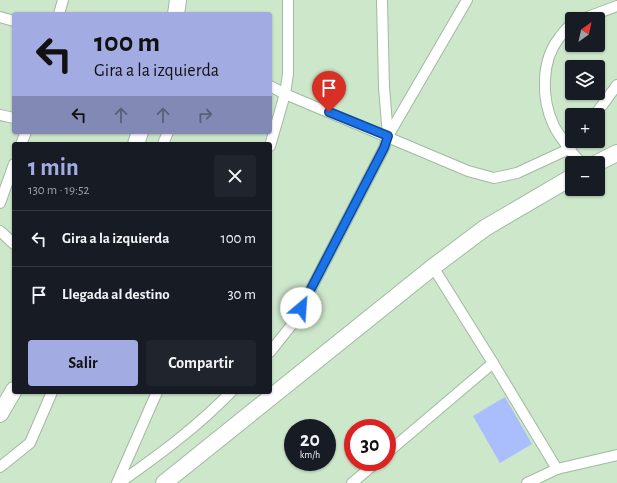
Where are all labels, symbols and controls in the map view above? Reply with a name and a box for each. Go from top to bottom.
north arrow [565,12,605,52]
map controls [565,12,605,196]
icon: left [28,28,80,80]
text: 100 m [94,29,160,57]
button: layers [565,60,605,100]
text: Gira a la izquierda [94,62,219,80]
pin [312,71,346,112]
icon: arrive [318,77,340,99]
icon: left [68,104,90,126]
icon: ahead [110,104,132,126]
icon: ahead [152,104,174,126]
icon: right [194,104,216,126]
button: + [565,108,605,148]
button: close [214,155,256,197]
text: 1 min [28,156,79,180]
button: − [565,156,605,196]
text: 130 m · 19:52 [28,184,89,197]
icon: left [28,228,50,250]
text: Gira a la izquierda [62,231,169,246]
text: 100 m [221,231,256,246]
icon: arrive [28,284,50,306]
text: Llegada al destino [62,287,170,302]
text: 30 m [227,287,256,302]
position arrow [280,287,322,329]
button: Salir [28,340,138,386]
button: Compartir [146,340,256,386]
speed limit sign: 30 [344,419,396,471]
text: 20 [300,430,320,450]
text: km/h [300,450,320,460]

